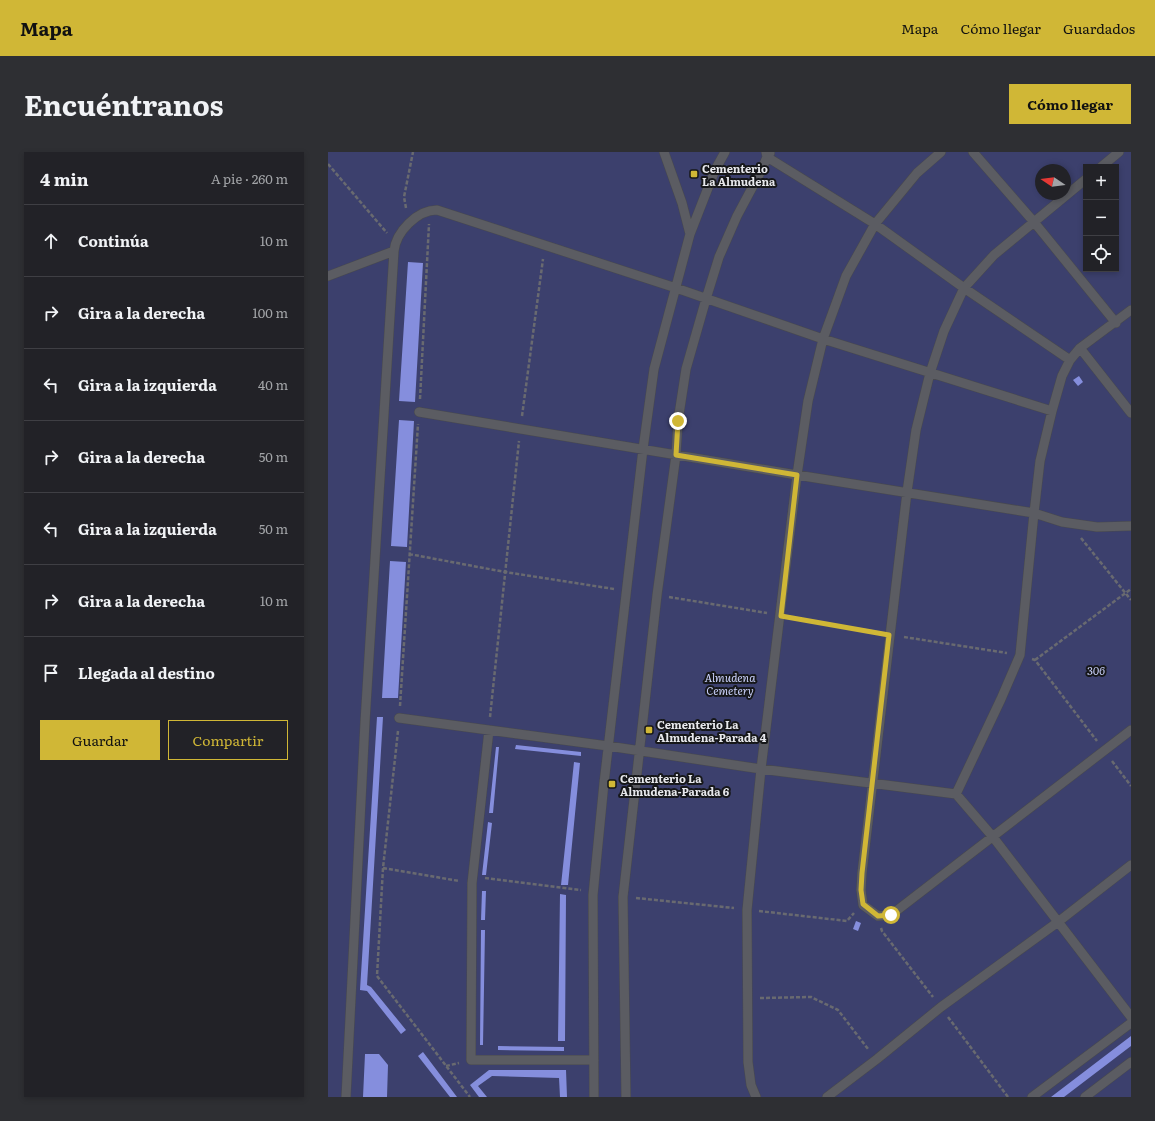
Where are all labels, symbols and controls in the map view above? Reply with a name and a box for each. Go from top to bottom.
text: Mapa [20,14,73,42]
text: Mapa [901,18,938,38]
text: Cómo llegar [960,18,1041,38]
text: Guardados [1063,18,1135,38]
text: Encuéntranos [24,83,223,125]
button: Cómo llegar [1009,84,1131,124]
place label: Cementerio La Almudena [702,160,776,189]
north arrow [1035,164,1071,200]
map controls [1083,164,1119,272]
button: + [1083,164,1119,200]
text: 4 min [40,166,89,191]
text: A pie · 260 m [211,169,288,188]
marker: Cementerio La Almudena [689,169,699,179]
button: − [1083,200,1119,236]
text: Continúa [78,229,149,252]
icon: ahead [40,230,62,252]
text: 10 m [260,231,288,250]
button: locate [1083,236,1119,272]
text: Gira a la derecha [78,301,205,324]
icon: right [40,302,62,324]
text: 100 m [252,303,288,322]
text: Gira a la izquierda [78,373,217,396]
icon: left [40,374,62,396]
text: 40 m [258,375,288,394]
route end [669,412,687,430]
text: Gira a la derecha [78,445,205,468]
icon: right [40,446,62,468]
text: 50 m [259,447,288,466]
text: Gira a la izquierda [78,517,217,540]
icon: left [40,518,62,540]
text: 50 m [259,519,288,538]
text: Gira a la derecha [78,589,205,612]
icon: right [40,590,62,612]
text: 10 m [260,591,288,610]
text: Llegada al destino [78,661,215,684]
icon: arrive [40,662,62,684]
park label: 306 [1087,662,1105,678]
park label: Almudena Cemetery [705,669,756,698]
place label: Cementerio La Almudena-Parada 4 [657,716,767,745]
button: Guardar [40,720,160,760]
button: Compartir [168,720,288,760]
marker: Cementerio La Almudena-Parada 4 [644,725,654,735]
place label: Cementerio La Almudena-Parada 6 [620,770,730,799]
marker: Cementerio La Almudena-Parada 6 [607,779,617,789]
route start [882,906,900,924]

